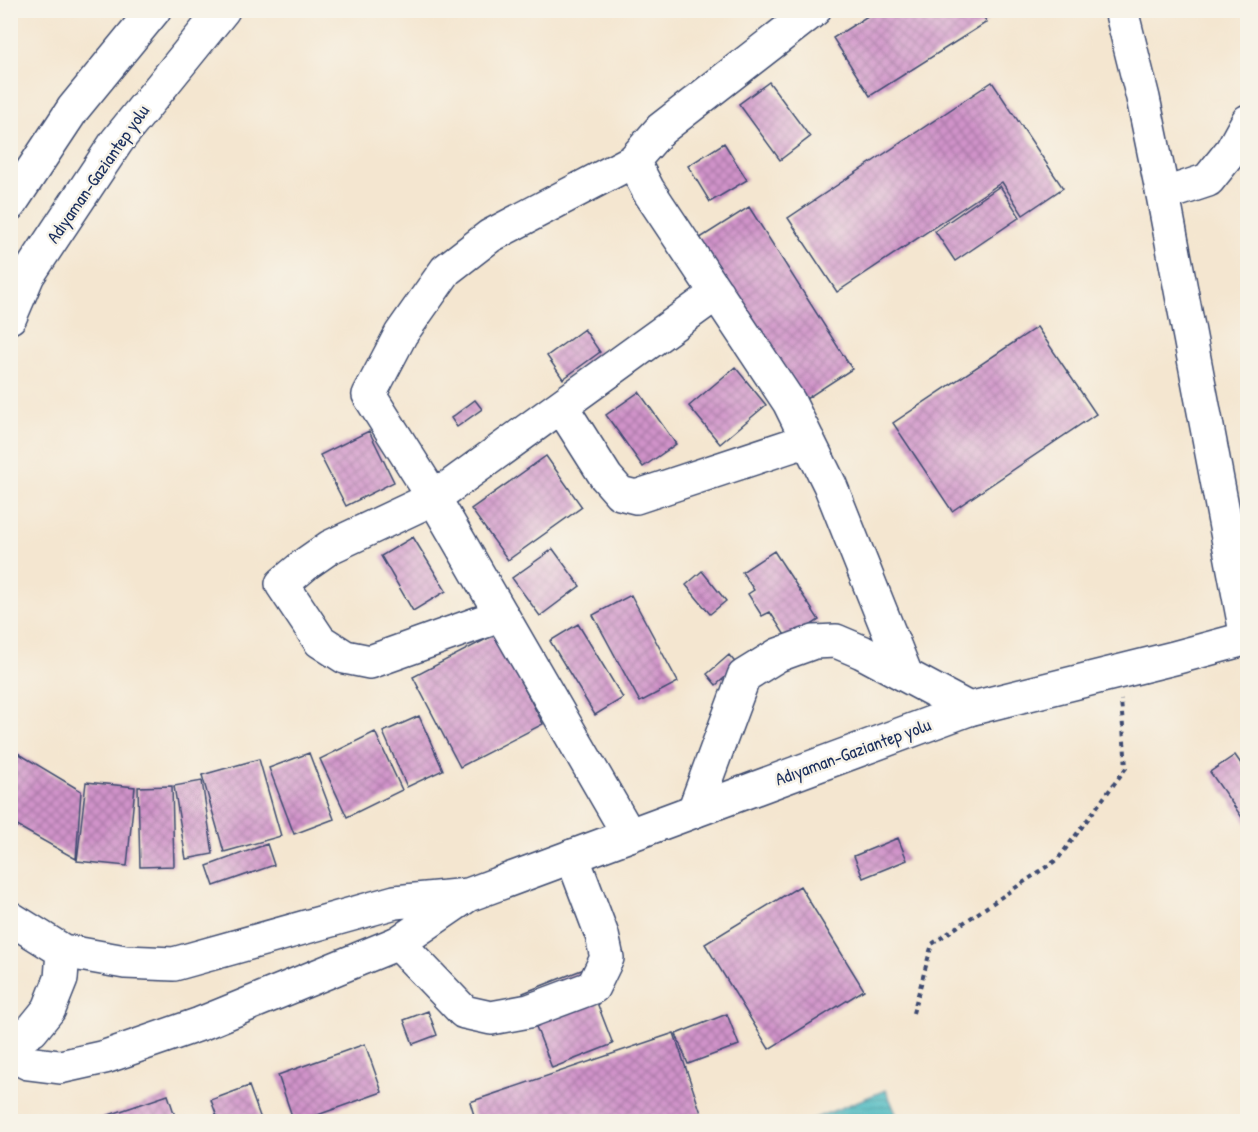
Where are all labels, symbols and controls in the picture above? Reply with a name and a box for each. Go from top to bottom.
street label: Adıyaman-Gaziantep yolu [40,99,155,248]
street label: Adıyaman-Gaziantep yolu [772,712,934,791]

